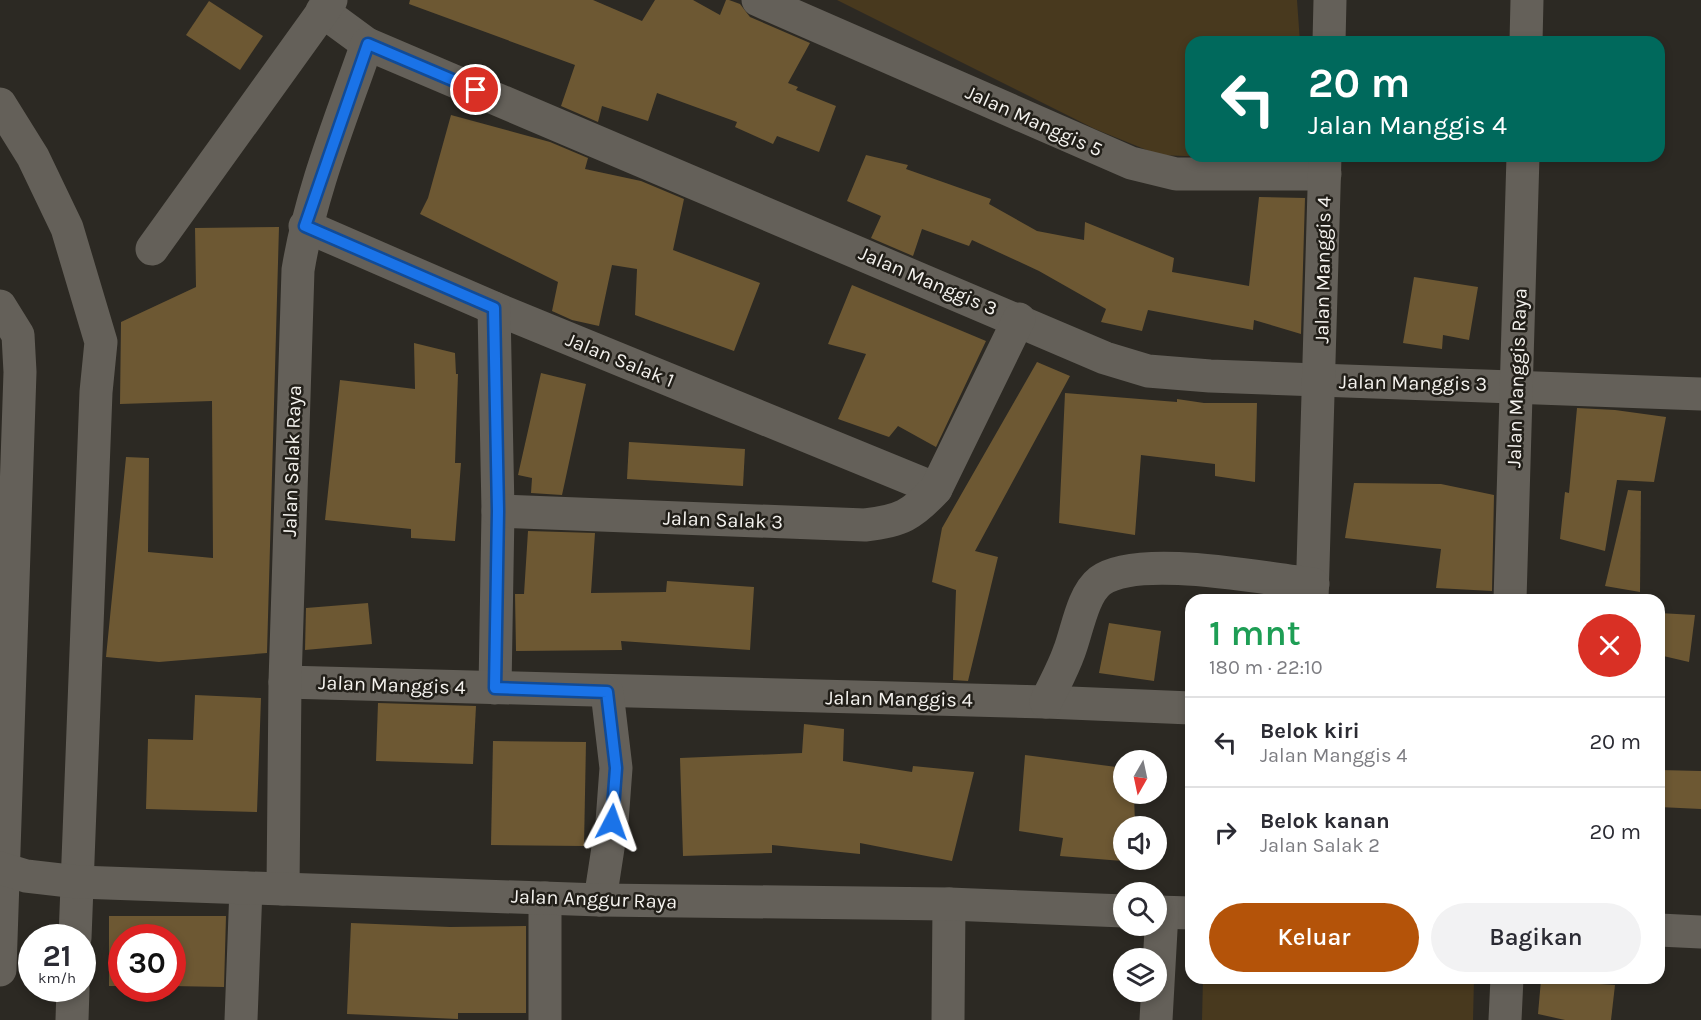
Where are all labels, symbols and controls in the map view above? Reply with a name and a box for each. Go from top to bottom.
text: 20 m [1308,58,1410,108]
icon: left [1209,60,1287,138]
pin [450,64,501,115]
icon: arrive [459,73,492,106]
street label: Jalan Manggis 5 [962,80,1106,162]
text: Jalan Manggis 4 [1308,109,1507,141]
street label: Jalan Manggis 4 [1310,196,1336,344]
street label: Jalan Manggis 3 [855,241,1001,321]
street label: Jalan Manggis Raya [1502,288,1532,468]
street label: Jalan Salak 1 [562,328,678,392]
street label: Jalan Manggis 3 [1339,370,1487,396]
street label: Jalan Salak Raya [278,385,306,537]
street label: Jalan Salak 3 [663,506,783,534]
text: 1 mnt [1209,612,1301,654]
button: close [1578,614,1641,677]
text: 180 m · 22:10 [1209,656,1323,679]
street label: Jalan Manggis 4 [318,671,466,699]
street label: Jalan Manggis 4 [825,686,973,712]
text: Belok kiri [1260,718,1360,744]
icon: left [1209,726,1242,759]
text: 20 m [1589,729,1641,755]
text: Jalan Manggis 4 [1260,744,1408,767]
north arrow [1113,750,1167,804]
map controls [1113,750,1167,1002]
position arrow [580,790,644,854]
text: Belok kanan [1260,808,1390,834]
button: sound [1113,816,1167,870]
icon: right [1209,816,1242,849]
text: 20 m [1589,819,1641,845]
text: Jalan Salak 2 [1260,834,1380,857]
button: search [1113,882,1167,936]
street label: Jalan Anggur Raya [510,885,678,913]
button: Keluar [1209,903,1419,972]
button: Bagikan [1431,903,1641,972]
speed limit sign: 30 [108,924,186,1002]
text: 21 [43,938,71,974]
button: layers [1113,948,1167,1002]
text: km/h [38,969,76,987]

